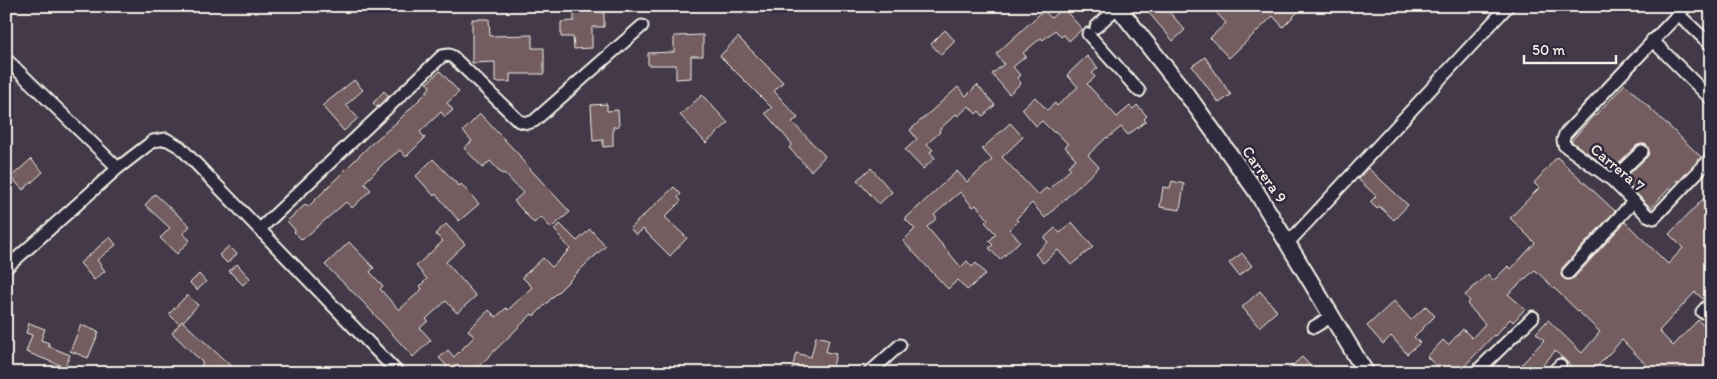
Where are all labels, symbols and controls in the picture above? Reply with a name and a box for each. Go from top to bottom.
scale bar [1524,32,1617,64]
text: 50 m [1532,41,1565,59]
street label: Carrera 7 [1587,139,1649,196]
street label: Carrera 9 [1238,142,1291,206]

